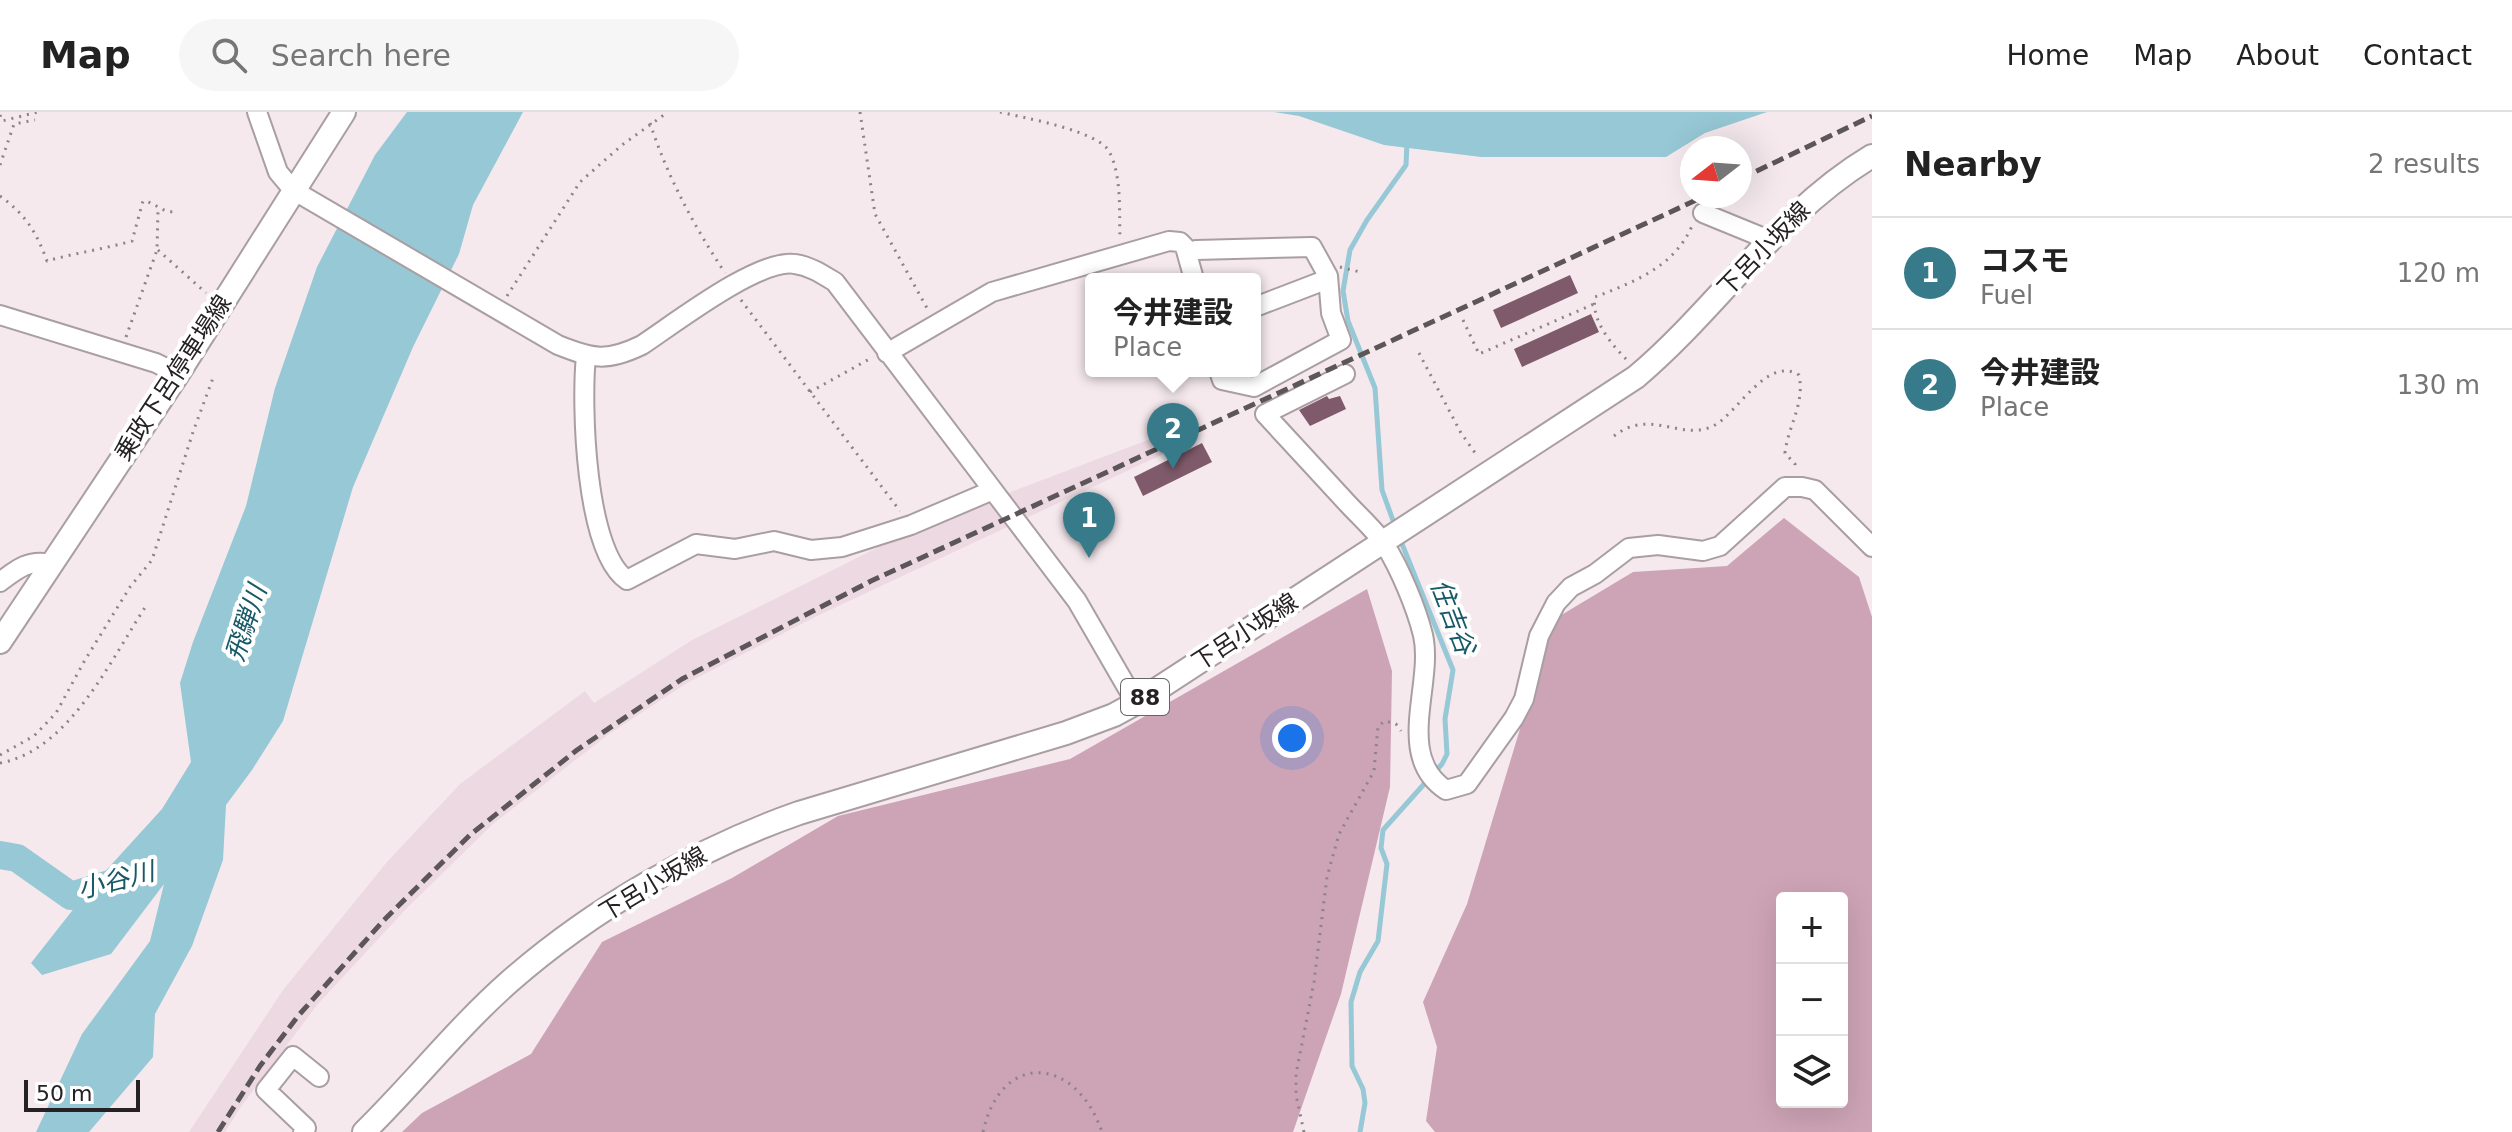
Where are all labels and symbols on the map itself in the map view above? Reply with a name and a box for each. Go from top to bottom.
north arrow [1680,136,1752,208]
street label: 下呂小坂線 [1712,196,1816,302]
street label: 乗政下呂停車場線 [109,290,237,466]
pin: 2 [1147,403,1199,469]
pin: 1 [1063,492,1115,558]
water label: 住吉谷 [1425,575,1482,661]
water label: 飛騨川 [220,578,273,665]
street label: 下呂小坂線 [1187,588,1303,676]
road number: 88 [1121,679,1169,715]
your location [1272,718,1312,758]
street label: 下呂小坂線 [594,841,712,927]
water label: 小谷川 [75,855,160,904]
scale bar [24,1076,140,1112]

